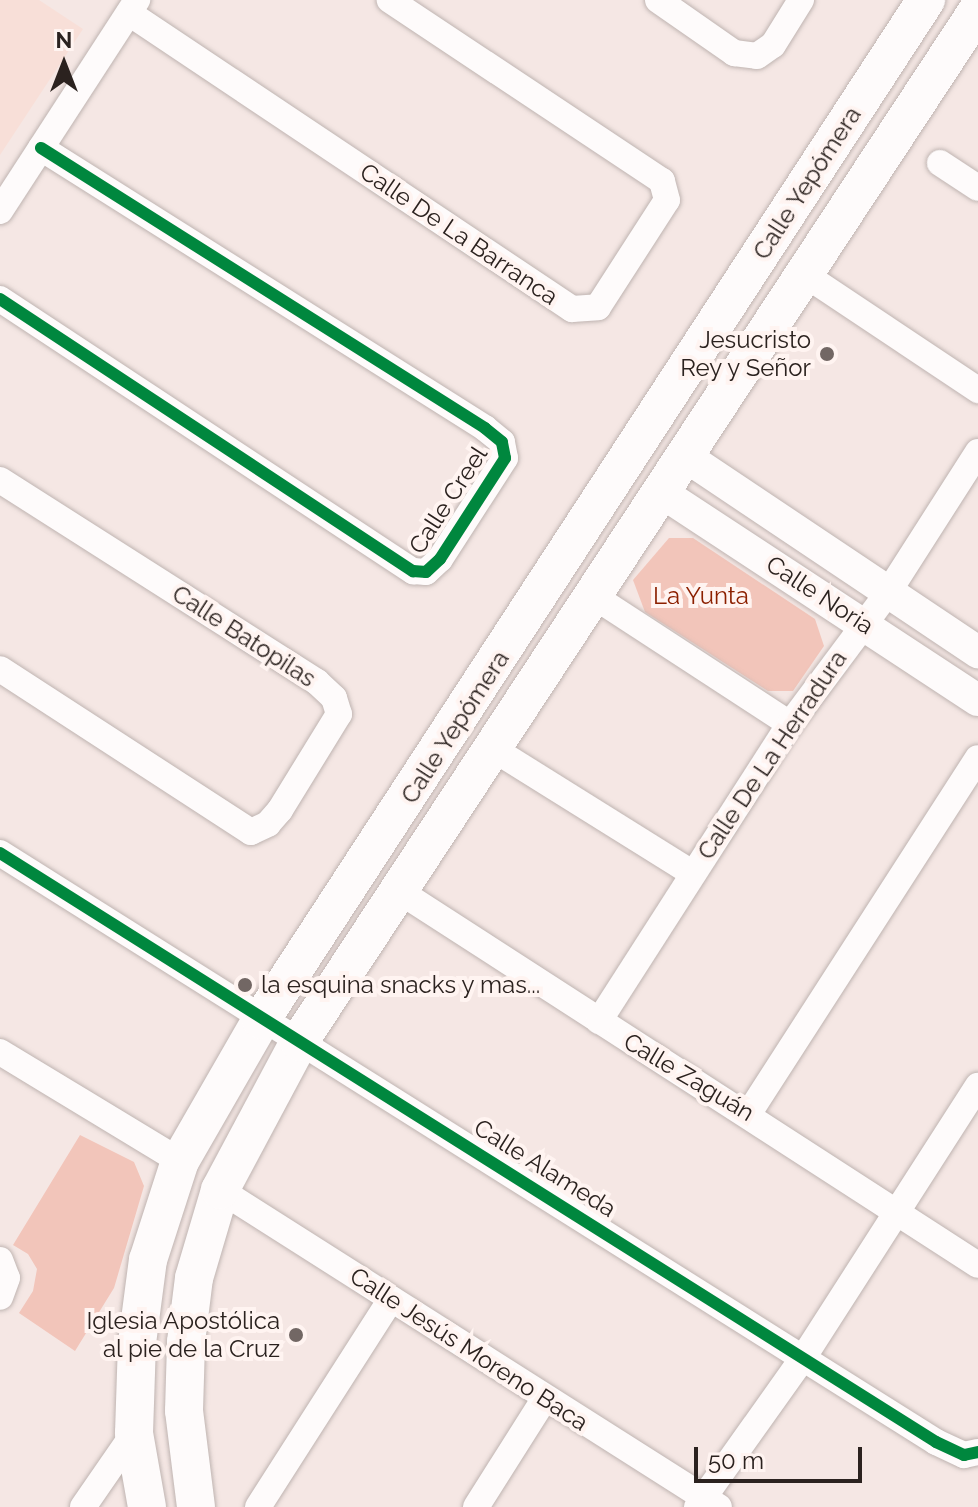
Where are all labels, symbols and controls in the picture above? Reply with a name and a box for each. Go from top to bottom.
north arrow [24,24,104,104]
text: N [56,27,72,53]
street label: Calle Yepómera [747,101,867,265]
street label: Calle De La Barranca [355,157,563,311]
place label: Jesucristo Rey y Señor [678,326,811,382]
marker: Jesucristo Rey y Señor [818,345,836,363]
street label: Calle Creel [403,441,493,559]
street label: Calle Noria [761,550,879,640]
street label: Calle Batopilas [167,579,321,693]
park label: La Yunta [653,582,749,610]
street label: Calle Yepómera [395,645,515,809]
street label: Calle De La Herradura [691,645,853,865]
place label: la esquina snacks y mas... [261,971,542,999]
marker: la esquina snacks y mas... [236,976,254,994]
street label: Calle Zaguán [619,1027,759,1127]
street label: Calle Alameda [468,1113,622,1223]
street label: Calle Jesús Moreno Baca [344,1261,594,1437]
place label: Iglesia Apostólica al pie de la Cruz [86,1307,280,1363]
marker: Iglesia Apostólica al pie de la Cruz [287,1326,305,1344]
scale bar [698,1431,866,1481]
text: 50 m [708,1446,764,1475]

